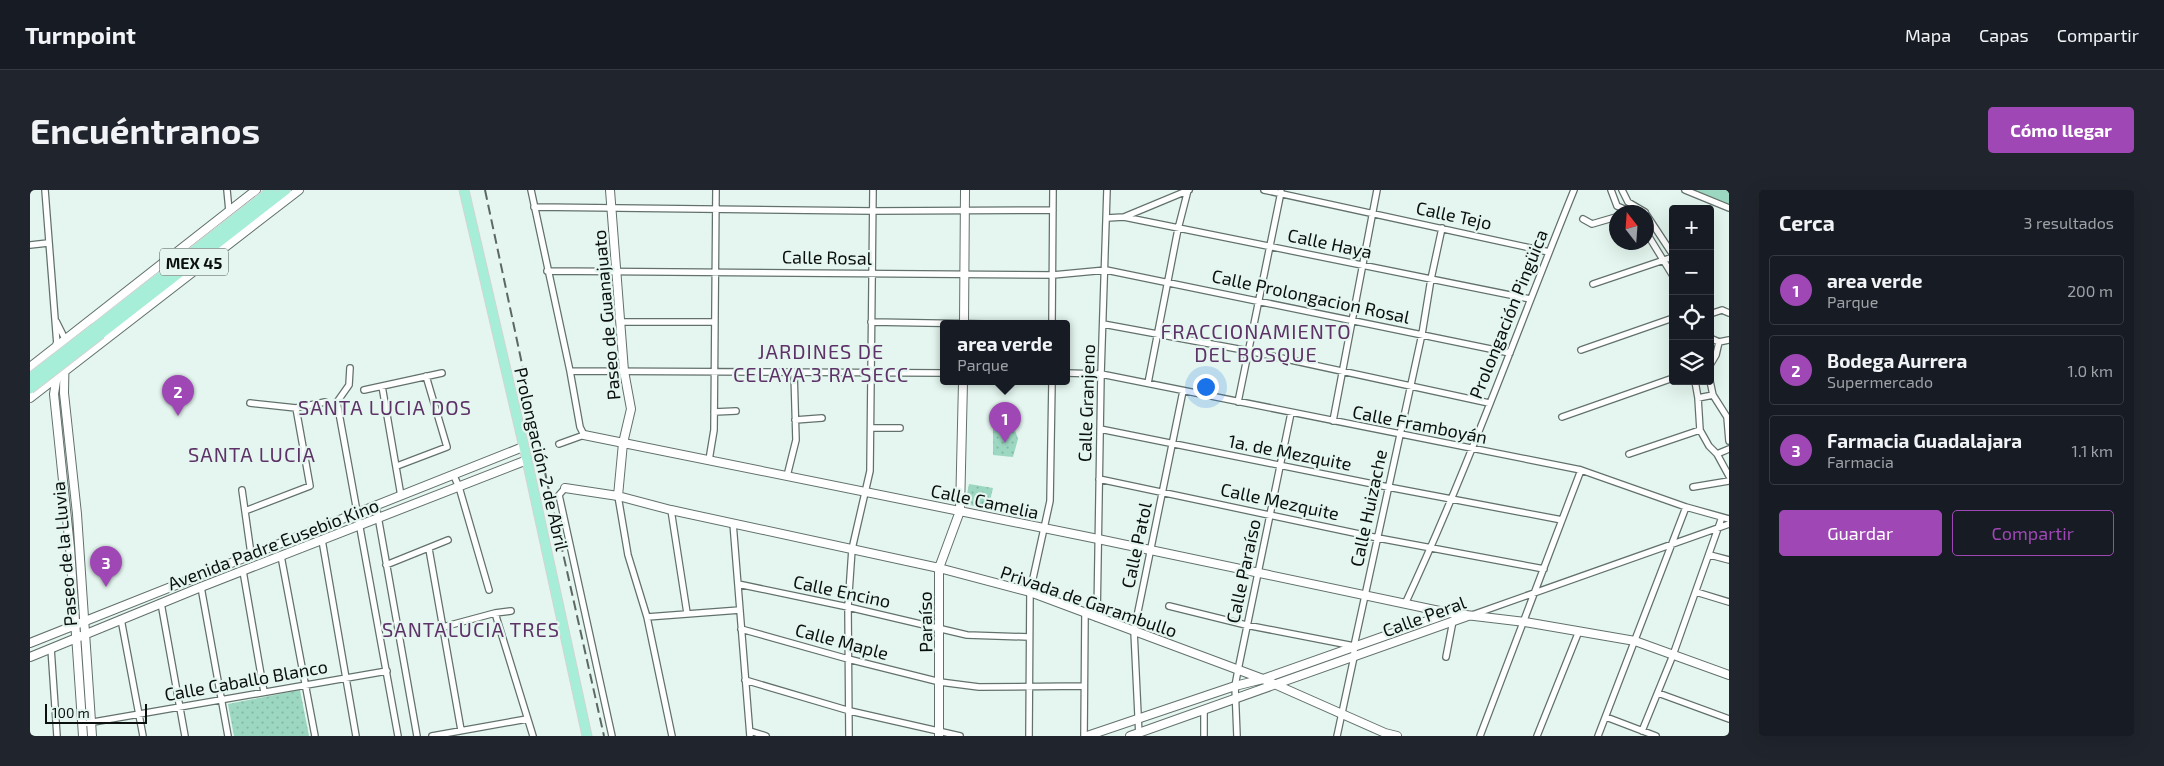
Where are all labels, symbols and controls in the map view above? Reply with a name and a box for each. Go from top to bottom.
text: Turnpoint [25,20,136,49]
text: Mapa [1905,24,1951,46]
text: Capas [1979,24,2029,46]
text: Compartir [2057,24,2139,46]
button: Cómo llegar [1988,107,2134,153]
text: Encuéntranos [30,109,260,151]
street label: Calle Tejo [1414,196,1494,234]
north arrow [1609,205,1654,250]
map controls [1669,205,1714,385]
button: + [1669,205,1714,250]
text: Cerca [1779,210,1835,235]
text: 3 resultados [2024,213,2114,232]
street label: Calle Haya [1286,223,1374,263]
street label: Prolongación Pingüica [1464,226,1552,402]
street label: Paseo de Guanajuato [588,229,624,401]
street label: Calle Rosal [782,245,873,269]
road number: MEX 45 [160,248,228,276]
button: − [1669,250,1714,295]
street label: Calle Prolongacion Rosal [1210,264,1413,328]
text: area verde [1827,269,1922,292]
text: 1 [1793,281,1799,300]
text: 200 m [2067,281,2113,300]
text: Parque [1827,292,1878,311]
button: locate [1669,295,1714,340]
district label: FRACCIONAMIENTO DEL BOSQUE [1161,319,1352,366]
popup [940,320,1070,385]
text: area verde [957,332,1053,355]
district label: JARDINES DE CELAYA 3 RA SECC [733,339,909,386]
button: layers [1669,340,1714,385]
street label: Calle Granjeno [1073,344,1099,462]
text: Bodega Aurrera [1827,349,1967,372]
text: Parque [957,355,1009,374]
text: 2 [1791,361,1801,380]
text: 1.0 km [2068,361,2113,380]
street label: Prolongación 2 de Abril [510,365,574,554]
text: Supermercado [1827,372,1933,391]
your location [1193,374,1219,400]
pin: 2 [162,375,194,416]
district label: SANTA LUCIA DOS [298,395,472,419]
street label: Calle Framboyán [1351,400,1489,448]
pin: 1 [989,402,1021,443]
street label: 1a. de Mezquite [1226,429,1354,475]
text: Farmacia Guadalajara [1827,429,2022,452]
text: 3 [1791,441,1801,460]
text: 1.1 km [2072,441,2113,460]
district label: SANTA LUCIA [188,442,316,466]
street label: Calle Huizache [1345,447,1391,569]
text: Farmacia [1827,452,1894,471]
street label: Calle Mezquite [1219,478,1341,524]
street label: Calle Camelia [929,479,1041,523]
street label: Paseo de la Lluvia [47,481,81,627]
street label: Avenida Padre Eusebio Kino [164,494,382,594]
street label: Calle Patol [1116,499,1156,590]
button: Guardar [1779,510,1942,556]
button: Compartir [1952,510,2114,556]
street label: Calle Paraíso [1221,517,1265,625]
pin: 3 [90,546,122,587]
street label: Privada de Garambullo [998,560,1180,642]
street label: Calle Encino [791,570,893,612]
street label: Paraíso [913,591,937,653]
street label: Calle Peral [1379,591,1469,641]
district label: SANTALUCIA TRES [382,617,560,641]
street label: Calle Maple [793,618,891,664]
street label: Calle Caballo Blanco [163,655,329,705]
scale bar [45,701,148,724]
text: 100 m [52,704,90,721]

